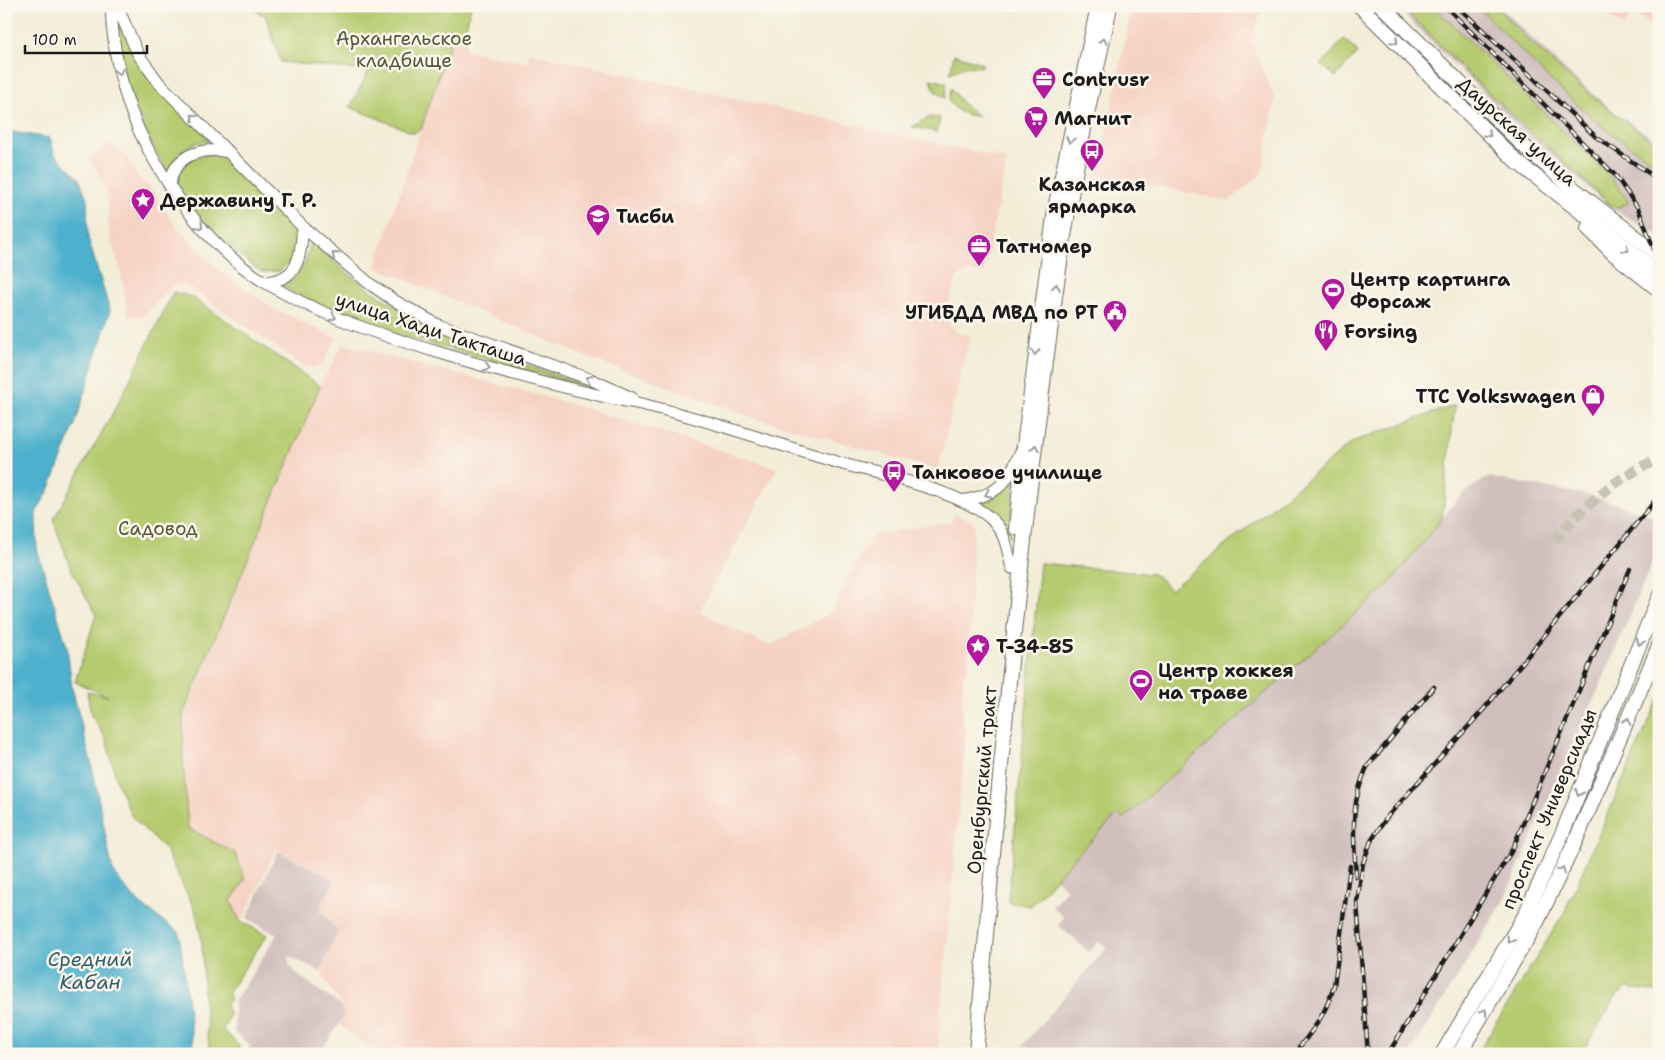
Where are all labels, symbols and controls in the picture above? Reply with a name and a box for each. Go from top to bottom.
scale bar [25,22,148,54]
park label: Архангельское кладбище [336,26,472,73]
text: 100 m [32,30,77,50]
one-way arrow [1389,35,1398,44]
one-way arrow [1097,37,1108,46]
office icon: Contrusr [1031,66,1057,100]
one-way arrow [114,67,124,76]
place label: Contrusr [1062,67,1149,92]
street label: Даурская улица [1452,71,1582,191]
supermarket icon: Магнит [1023,105,1049,139]
place label: Магнит [1054,106,1132,131]
one-way arrow [191,114,200,123]
one-way arrow [1482,128,1491,137]
one-way arrow [1065,135,1075,144]
bus stop icon: Казанская ярмарка [1079,138,1105,172]
place label: Казанская ярмарка [1038,172,1146,219]
place icon: Державину Г. Р. [130,187,156,221]
place label: Державину Г. Р. [160,188,317,213]
school or university icon: Тисби [585,203,611,237]
place label: Тисби [616,204,674,229]
one-way arrow [194,220,203,229]
office icon: Татномер [966,233,992,267]
place label: Татномер [996,234,1092,259]
one-way arrow [1620,243,1629,251]
one-way arrow [332,252,341,261]
place label: Центр картинга Форсаж [1350,267,1510,314]
sports icon: Центр картинга Форсаж [1320,277,1346,311]
one-way arrow [1051,283,1061,291]
street label: улица Хади Такташа [332,286,530,372]
public building icon: УГИБДД МВД по РТ [1102,299,1128,333]
place label: УГИБДД МВД по РТ [905,300,1098,325]
one-way arrow [328,310,337,321]
restaurant icon: Forsing [1313,318,1339,352]
place label: Forsing [1344,319,1417,344]
one-way arrow [1030,348,1041,356]
one-way arrow [483,361,492,372]
one-way arrow [585,375,594,385]
shop icon: ТТС Volkswagen [1580,383,1606,417]
place label: ТТС Volkswagen [1416,384,1576,409]
one-way arrow [1029,444,1040,452]
bus stop icon: Танковое училище [881,459,907,493]
place label: Танковое училище [912,460,1102,485]
one-way arrow [984,488,993,499]
park label: Садовод [118,516,198,541]
place icon: T-34-85 [965,633,991,667]
place label: T-34-85 [996,634,1074,659]
one-way arrow [1635,637,1646,646]
place label: Центр хоккея на траве [1158,658,1294,705]
sports icon: Центр хоккея на траве [1128,668,1154,702]
street label: Оренбургский тракт [961,684,1003,875]
street label: проспект Универсиады [1495,705,1603,913]
one-way arrow [1621,717,1631,726]
one-way arrow [1575,788,1585,797]
one-way arrow [1556,866,1566,875]
one-way arrow [1507,934,1517,943]
water label: Средний Кабан [48,946,132,995]
one-way arrow [1477,1008,1487,1017]

